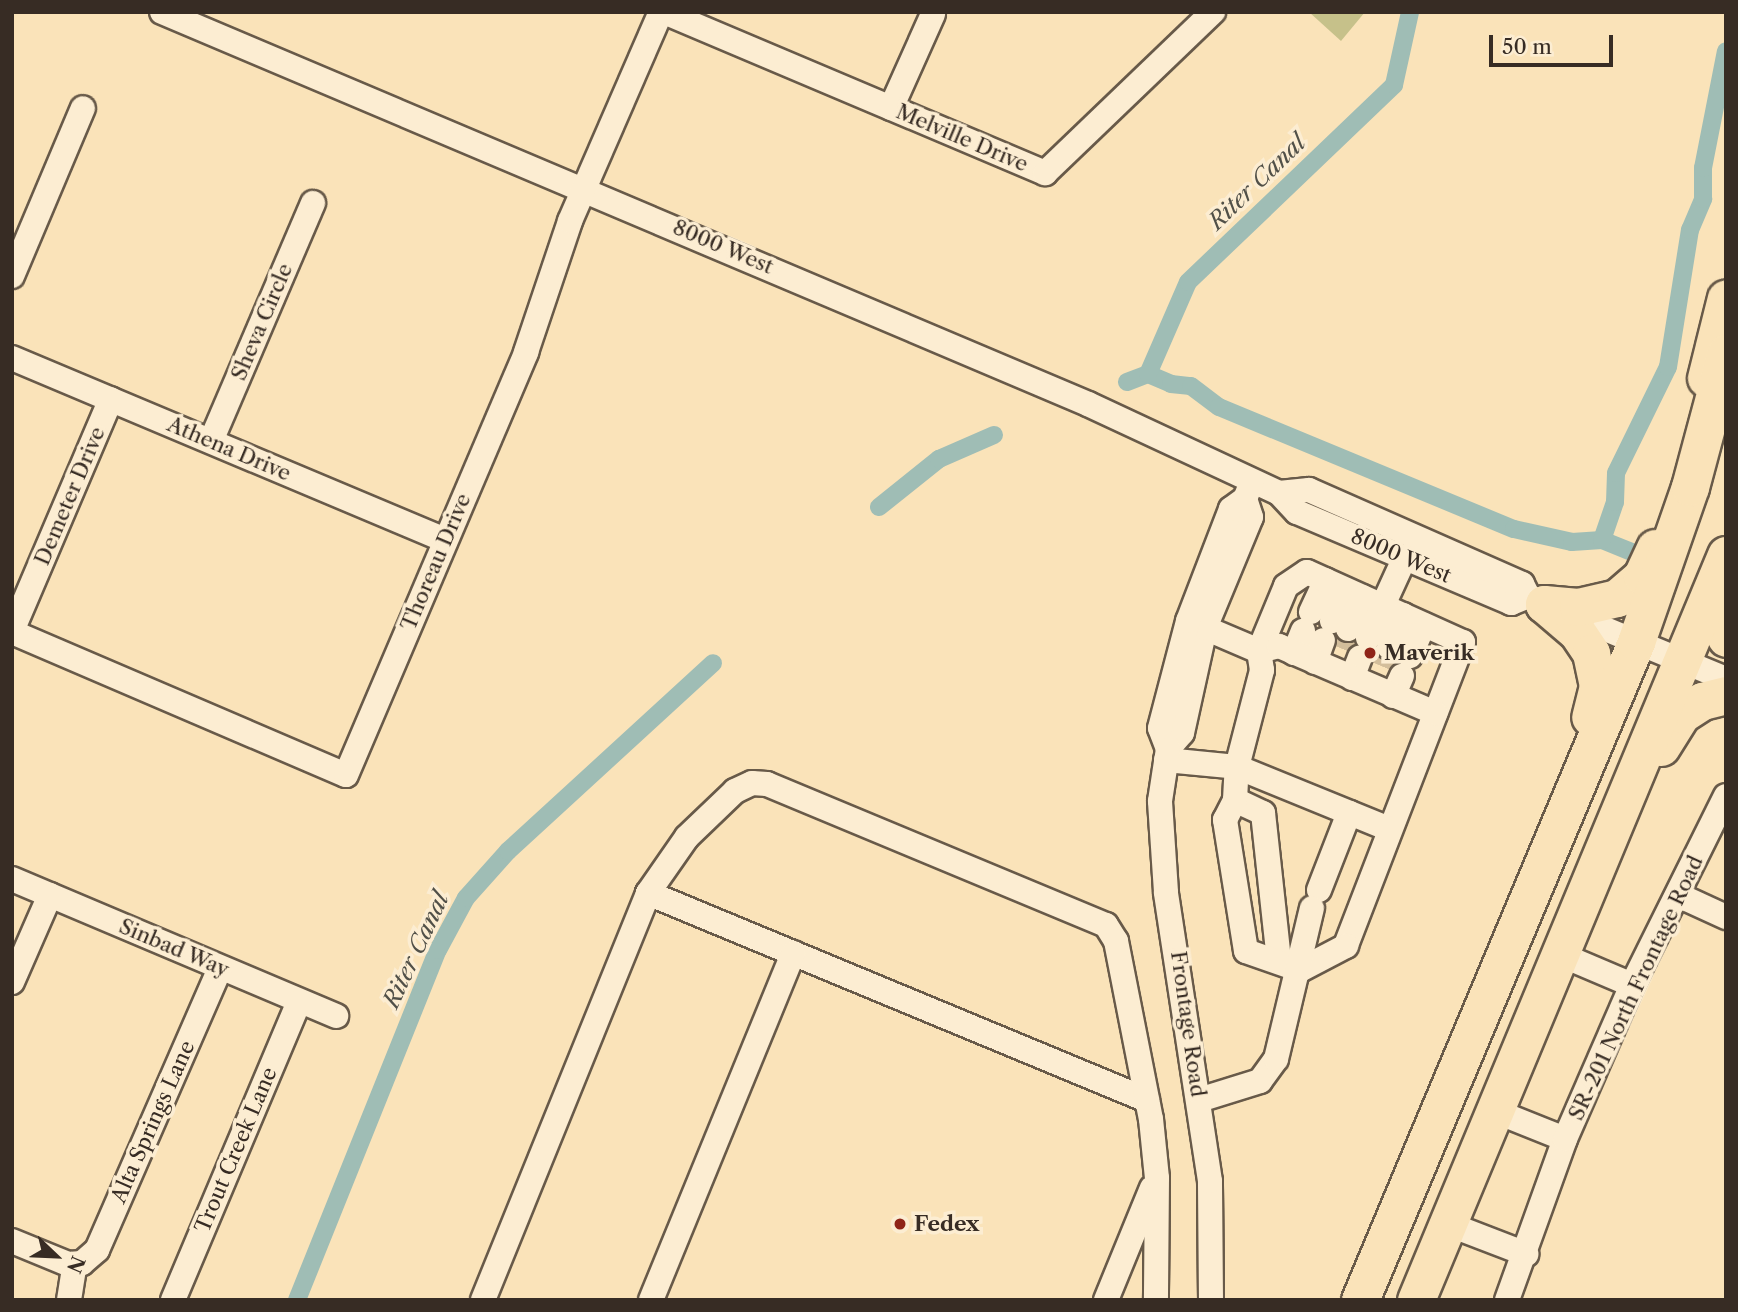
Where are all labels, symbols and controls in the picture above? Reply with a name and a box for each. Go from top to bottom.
scale bar [1493,21,1617,65]
text: 50 m [1502,34,1552,59]
street label: Melville Drive [892,99,1032,177]
water label: Riter Canal [1203,129,1311,235]
street label: 8000 West [669,214,777,280]
street label: Sheva Circle [226,260,298,384]
street label: Athena Drive [163,412,295,486]
street label: Demeter Drive [29,423,111,569]
street label: Thoreau Drive [396,490,476,634]
street label: 8000 West [1347,523,1455,589]
place label: Maverik [1384,640,1474,666]
marker: Maverik [1362,645,1378,661]
street label: SR-201 North Frontage Road [1564,852,1708,1124]
water label: Riter Canal [377,888,455,1012]
street label: Sinbad Way [115,913,233,983]
street label: Frontage Road [1165,949,1211,1099]
street label: Alta Springs Lane [106,1037,200,1207]
street label: Trout Creek Lane [190,1063,282,1237]
place label: Fedex [914,1211,979,1237]
marker: Fedex [892,1216,908,1232]
north arrow [21,1221,91,1291]
text: N [62,1252,90,1276]

